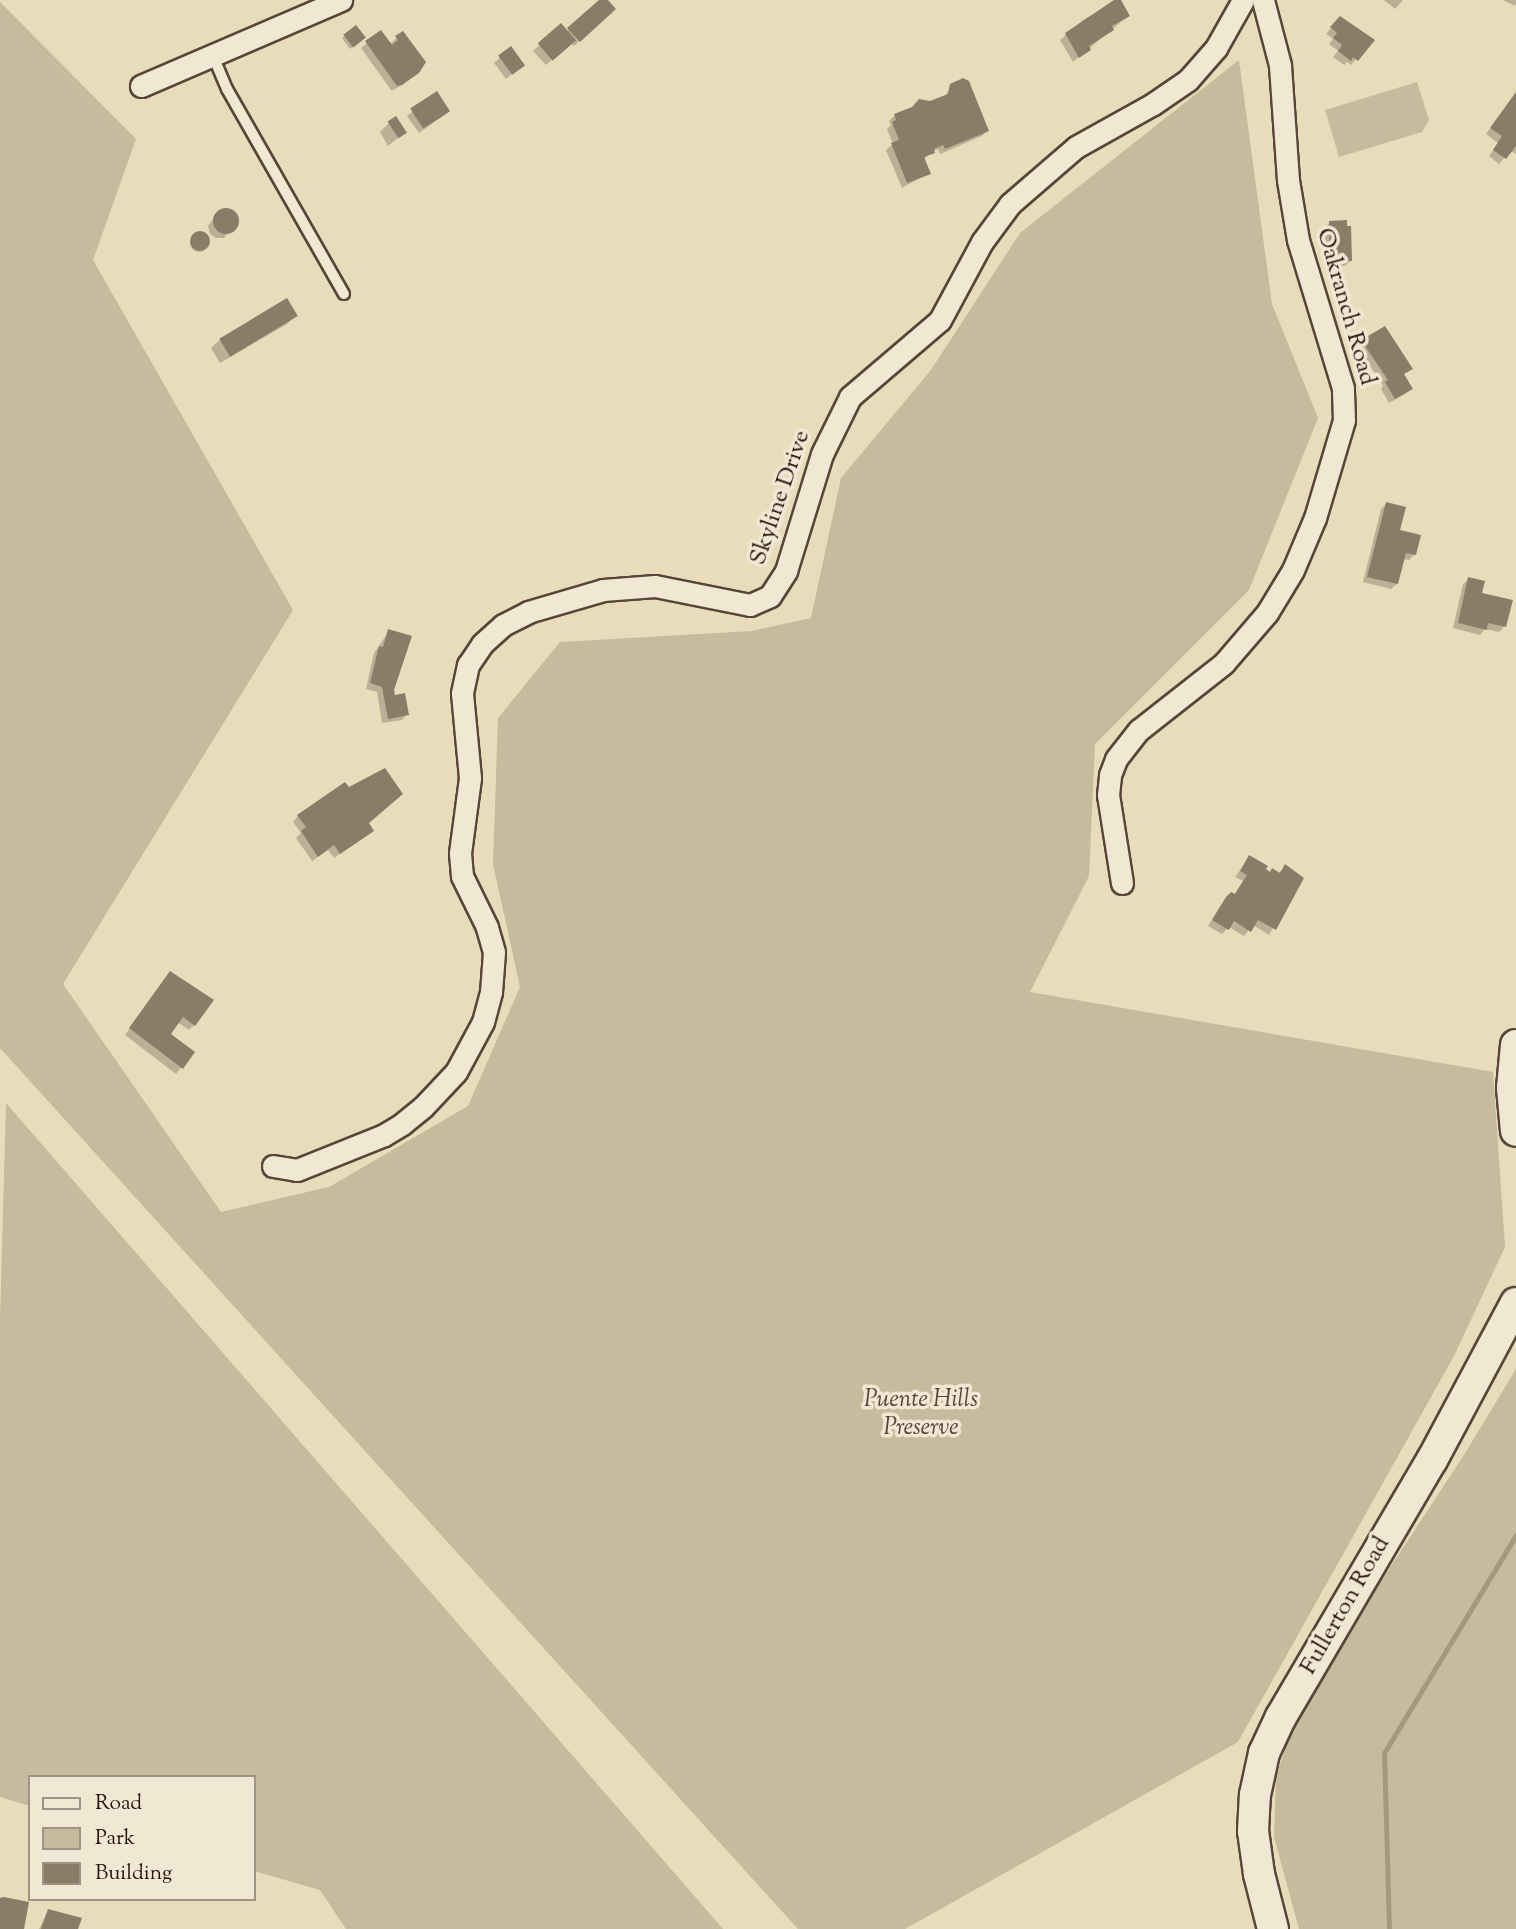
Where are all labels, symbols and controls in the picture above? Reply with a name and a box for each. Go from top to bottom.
street label: Oakranch Road [1309,225,1381,389]
street label: Skyline Drive [745,427,817,569]
park label: Puente Hills Preserve [864,1387,978,1443]
street label: Fullerton Road [1295,1532,1397,1680]
legend [28,1775,256,1901]
text: Road [95,1789,142,1819]
text: Park [95,1824,135,1854]
text: Building [95,1859,172,1889]

